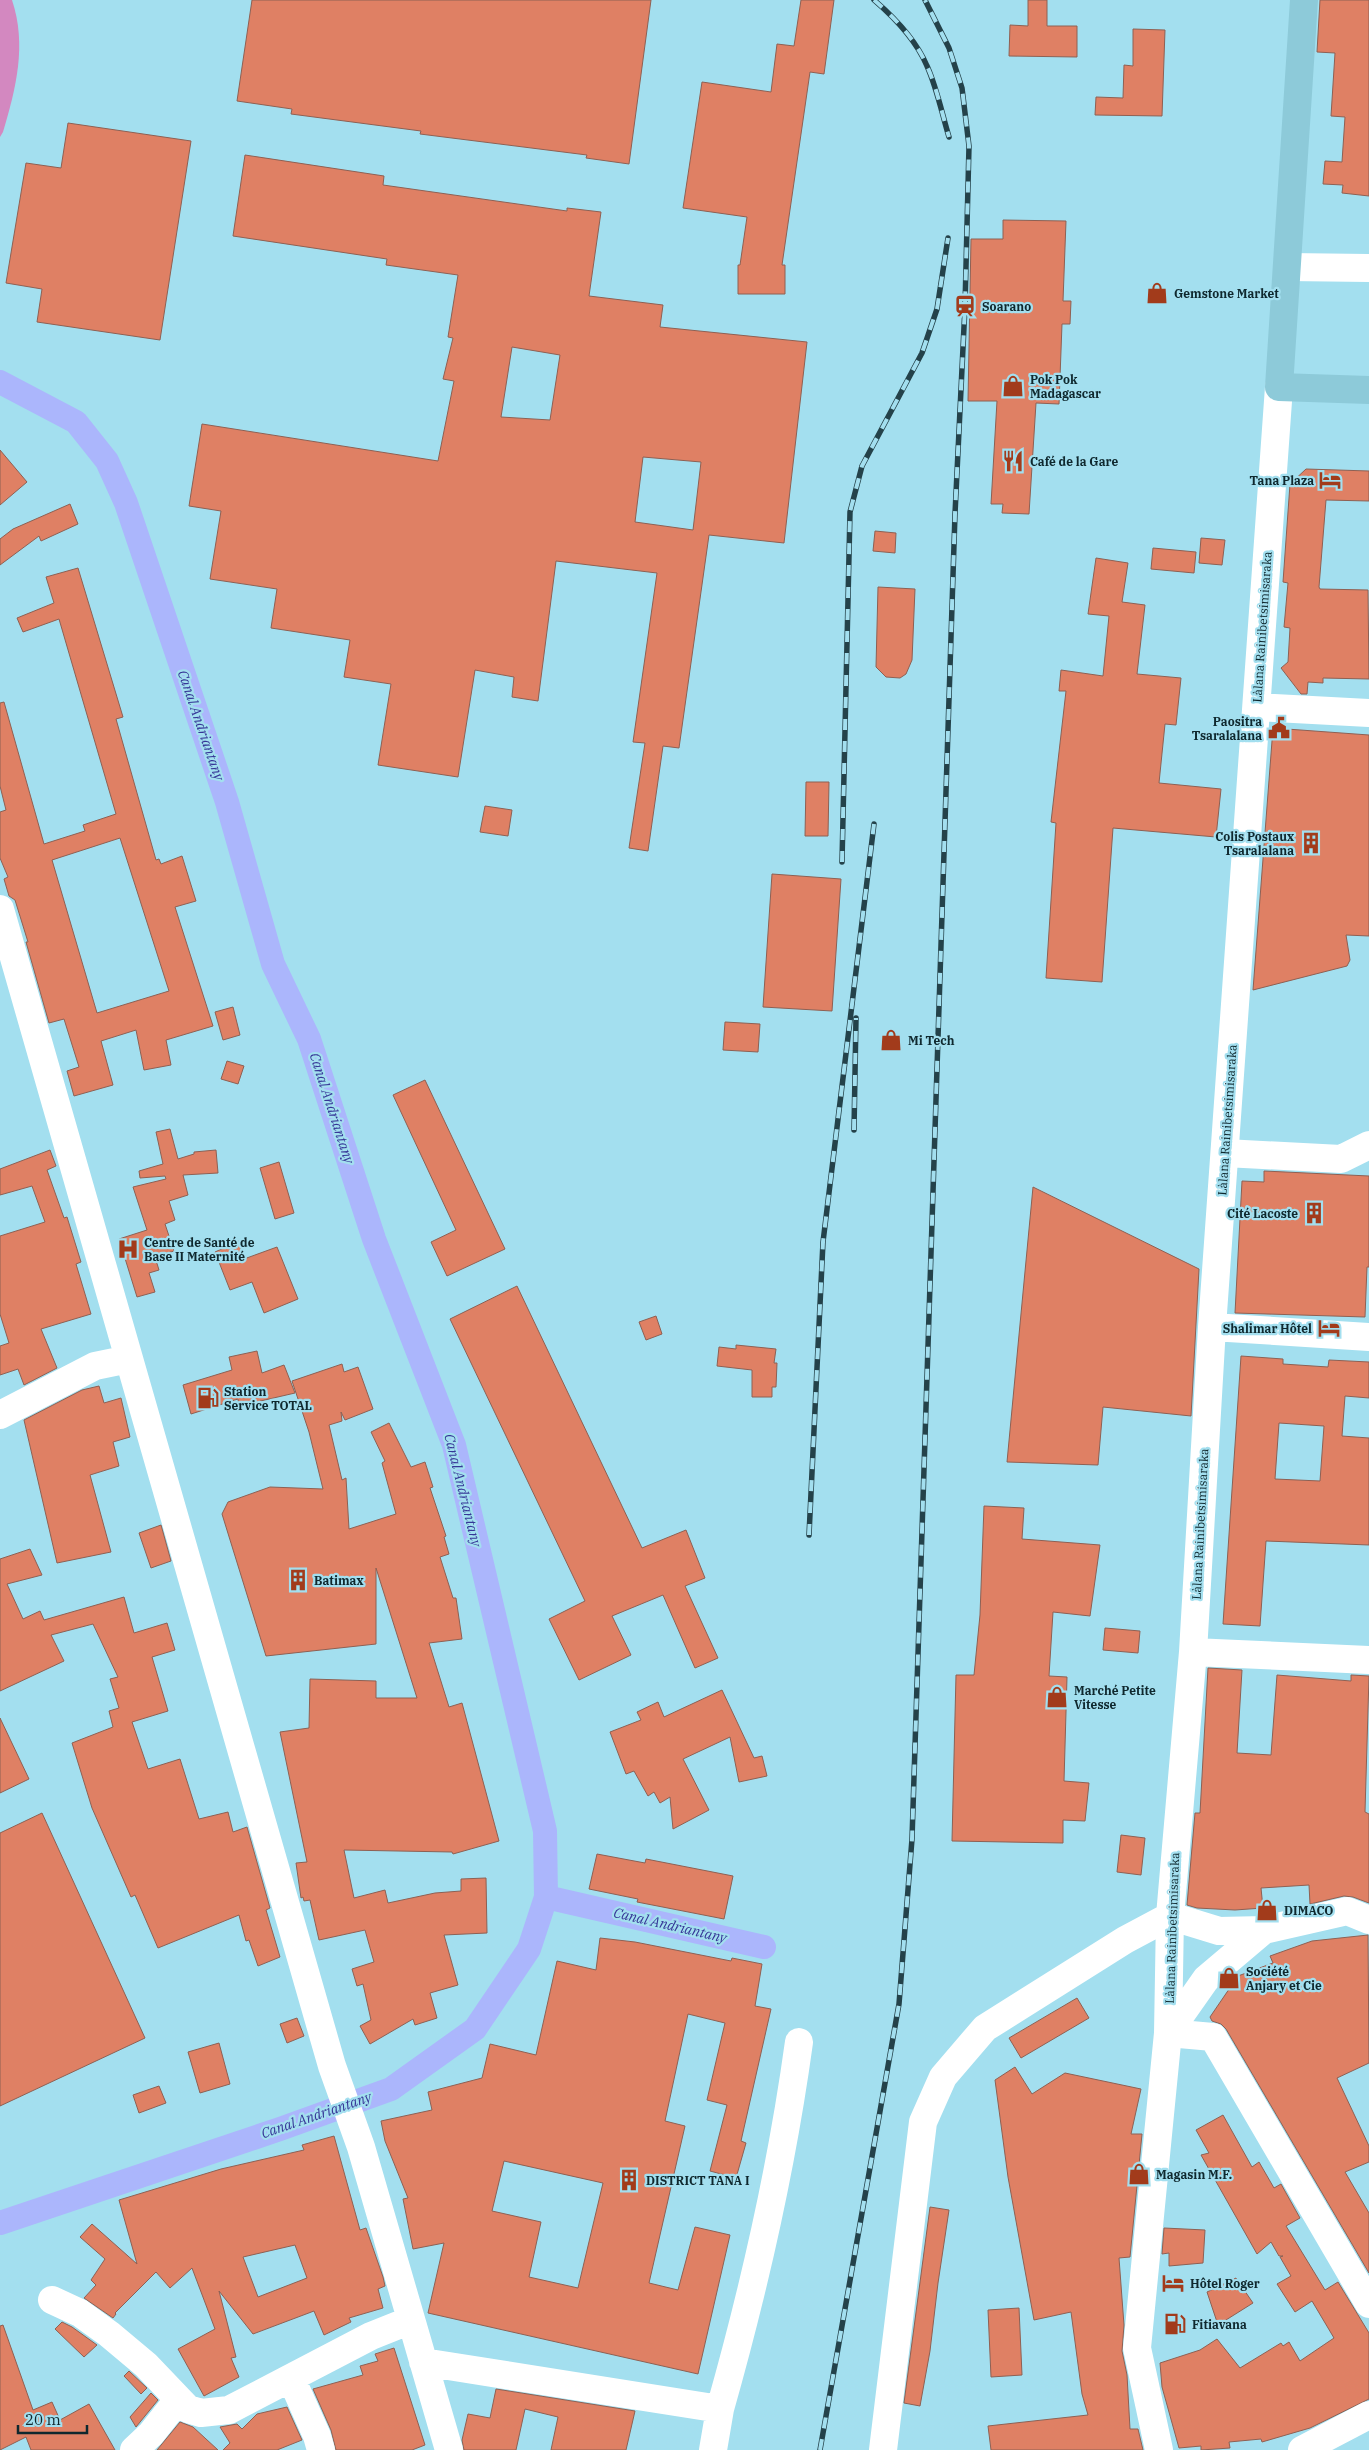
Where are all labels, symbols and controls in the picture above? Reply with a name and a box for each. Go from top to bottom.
shop icon: Gemstone Market [1144,280,1170,306]
place label: Gemstone Market [1174,286,1279,301]
station icon: Soarano [952,293,978,319]
place label: Soarano [982,299,1031,314]
place label: Pok Pok Madagascar [1030,372,1101,401]
shop icon: Pok Pok Madagascar [1000,373,1026,399]
restaurant icon: Café de la Gare [1000,448,1026,474]
place label: Café de la Gare [1030,454,1118,469]
hotel icon: Tana Plaza [1317,467,1343,493]
place label: Tana Plaza [1250,473,1314,488]
street label: Làlana Rainibetsimisaraka [1249,551,1275,703]
water label: Canal Andriantany [174,668,229,784]
place label: Paositra Tsaralalana [1192,714,1262,743]
public building icon: Paositra Tsaralalana [1266,715,1292,741]
place label: Colis Postaux Tsaralalana [1215,829,1294,858]
building icon: Colis Postaux Tsaralalana [1298,830,1324,856]
shop icon: Mi Tech [878,1027,904,1053]
place label: Mi Tech [908,1033,955,1048]
street label: Làlana Rainibetsimisaraka [1214,1044,1240,1196]
water label: Canal Andriantany [306,1050,359,1167]
building icon: Cité Lacoste [1301,1200,1327,1226]
place label: Cité Lacoste [1227,1206,1298,1221]
place label: Centre de Santé de Base II Maternité [144,1235,255,1264]
hospital icon: Centre de Santé de Base II Maternité [115,1236,141,1262]
hotel icon: Shalimar Hôtel [1316,1315,1342,1341]
place label: Shalimar Hôtel [1223,1321,1312,1336]
place label: Station Service TOTAL [224,1384,312,1413]
fuel station icon: Station Service TOTAL [195,1385,221,1411]
water label: Canal Andriantany [440,1432,486,1550]
street label: Làlana Rainibetsimisaraka [1189,1448,1211,1600]
building icon: Batimax [285,1567,311,1593]
place label: Batimax [314,1573,363,1588]
place label: Marché Petite Vitesse [1074,1683,1156,1712]
shop icon: Marché Petite Vitesse [1044,1684,1070,1710]
street label: Làlana Rainibetsimisaraka [1162,1852,1182,2004]
shop icon: DIMACO [1254,1897,1280,1923]
water label: Canal Andriantany [612,1903,730,1947]
place label: DIMACO [1284,1903,1333,1918]
place label: Société Anjary et Cie [1246,1964,1322,1993]
shop icon: Société Anjary et Cie [1216,1965,1242,1991]
water label: Canal Andriantany [259,2087,375,2142]
shop icon: Magasin M.F. [1126,2161,1152,2187]
building icon: DISTRICT TANA I [616,2167,642,2193]
place label: Magasin M.F. [1156,2167,1232,2182]
place label: DISTRICT TANA I [646,2173,750,2188]
hotel icon: Hôtel Roger [1160,2270,1186,2296]
place label: Hôtel Roger [1190,2276,1260,2291]
fuel station icon: Fitiavana [1162,2311,1188,2337]
place label: Fitiavana [1192,2317,1247,2332]
scale bar [18,2402,86,2434]
text: 20 m [25,2410,61,2429]

